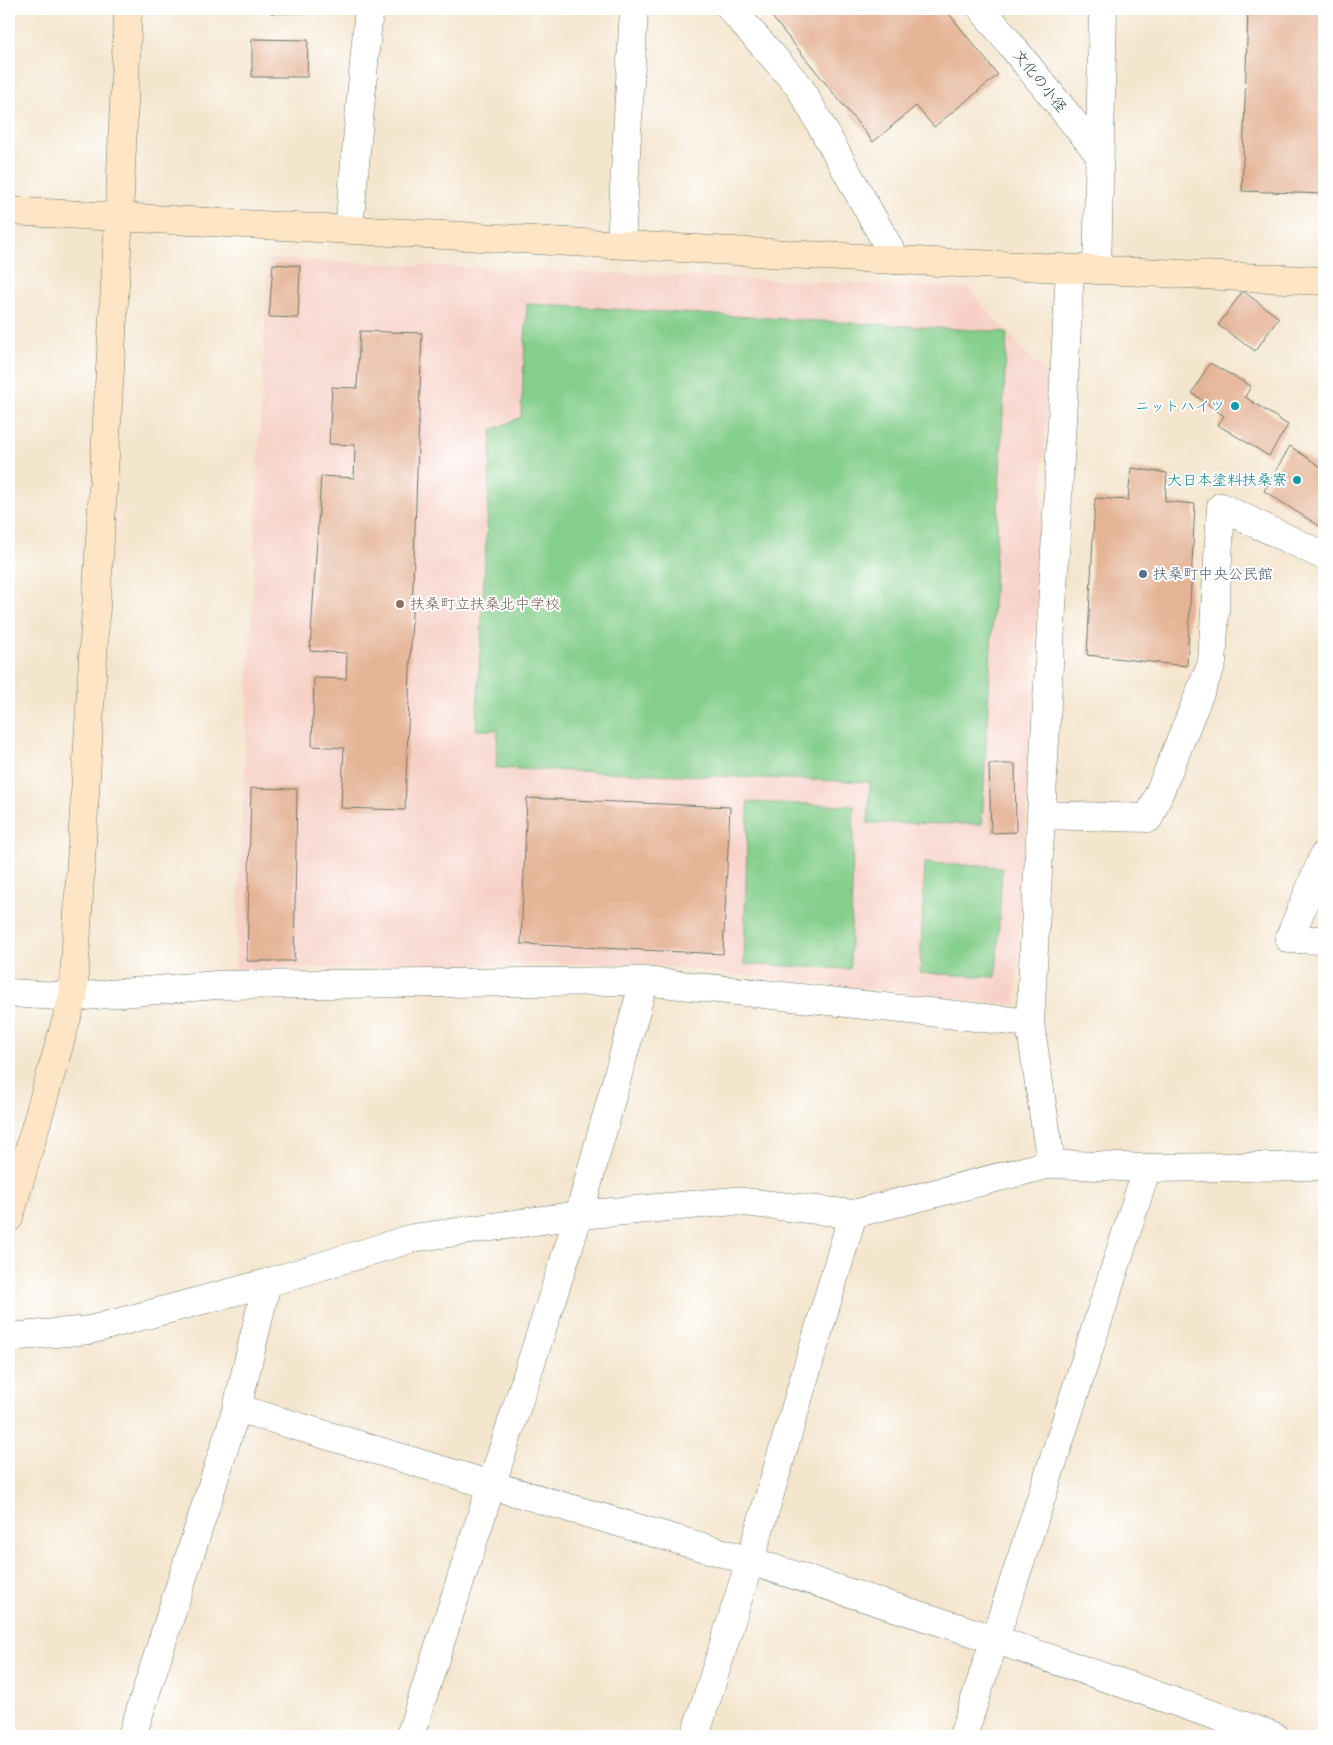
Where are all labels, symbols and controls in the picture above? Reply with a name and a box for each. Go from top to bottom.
street label: 文化の小径 [1006,46,1071,118]
place label: ニットハイツ [1135,397,1225,419]
marker: ニットハイツ [1229,400,1241,412]
place label: 大日本塗料扶桑寮 [1167,471,1287,493]
marker: 大日本塗料扶桑寮 [1291,474,1303,486]
place label: 扶桑町中央公民館 [1153,565,1273,587]
marker: 扶桑町中央公民館 [1137,568,1149,580]
place label: 扶桑町立扶桑北中学校 [410,595,560,617]
marker: 扶桑町立扶桑北中学校 [394,598,406,610]

